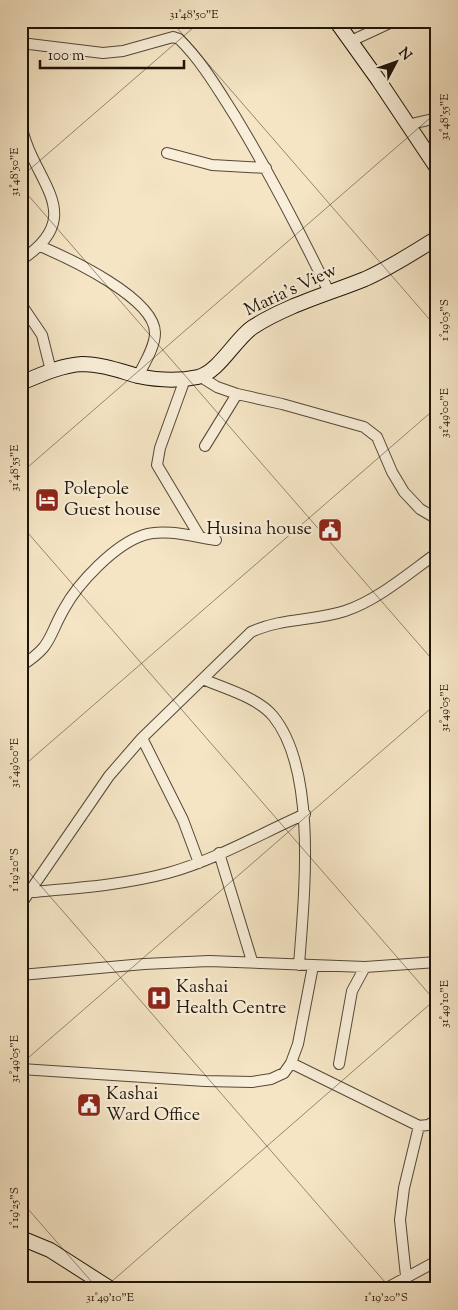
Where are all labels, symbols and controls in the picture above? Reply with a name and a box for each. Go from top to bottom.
text: 31°48'50"E [170,6,219,24]
scale bar [40,38,184,70]
north arrow [370,38,420,88]
text: N [393,44,416,66]
text: 100 m [48,46,85,67]
text: 31°48'55"E [436,93,454,141]
text: 31°48'50"E [6,147,24,196]
street label: Maria's View [240,258,342,324]
text: 1°19'05"S [436,299,454,341]
text: 31°49'00"E [436,387,454,438]
text: 31°48'55"E [6,444,24,492]
place label: Polepole Guest house [64,477,161,524]
hotel icon: Polepole Guest house [34,487,60,513]
place label: Husina house [206,517,312,543]
public building icon: Husina house [317,517,343,543]
text: 31°49'05"E [436,683,454,732]
text: 31°49'00"E [6,737,24,788]
text: 1°19'20"S [6,848,24,892]
place label: Kashai Health Centre [176,975,286,1022]
text: 31°49'10"E [436,979,454,1028]
hospital icon: Kashai Health Centre [146,985,172,1011]
text: 31°49'05"E [6,1034,24,1083]
place label: Kashai Ward Office [106,1082,200,1129]
public building icon: Kashai Ward Office [76,1092,102,1118]
text: 1°19'25"S [6,1187,24,1229]
text: 31°49'10"E [86,1289,135,1307]
text: 1°19'20"S [364,1289,408,1307]

